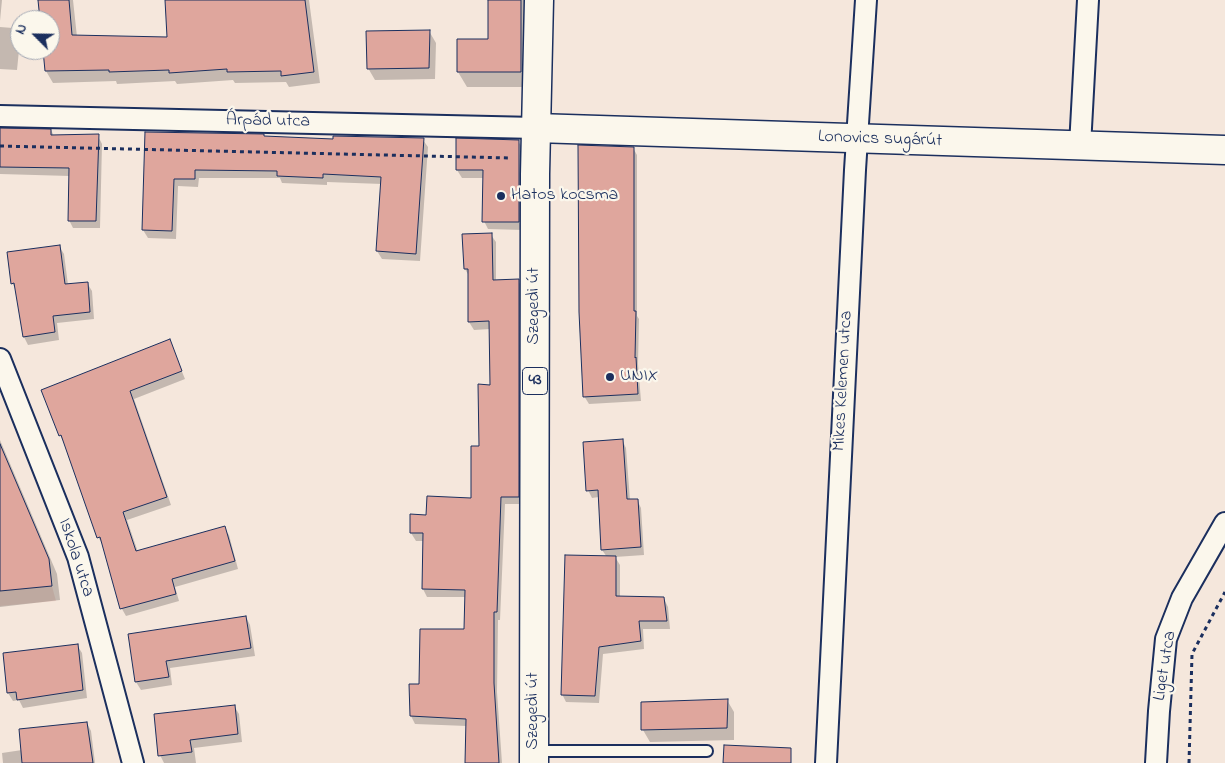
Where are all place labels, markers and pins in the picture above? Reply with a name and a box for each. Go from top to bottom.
place label: Hatos kocsma [511,185,618,207]
marker: Hatos kocsma [495,190,507,202]
place label: UNIX [620,366,658,388]
marker: UNIX [604,371,616,383]

